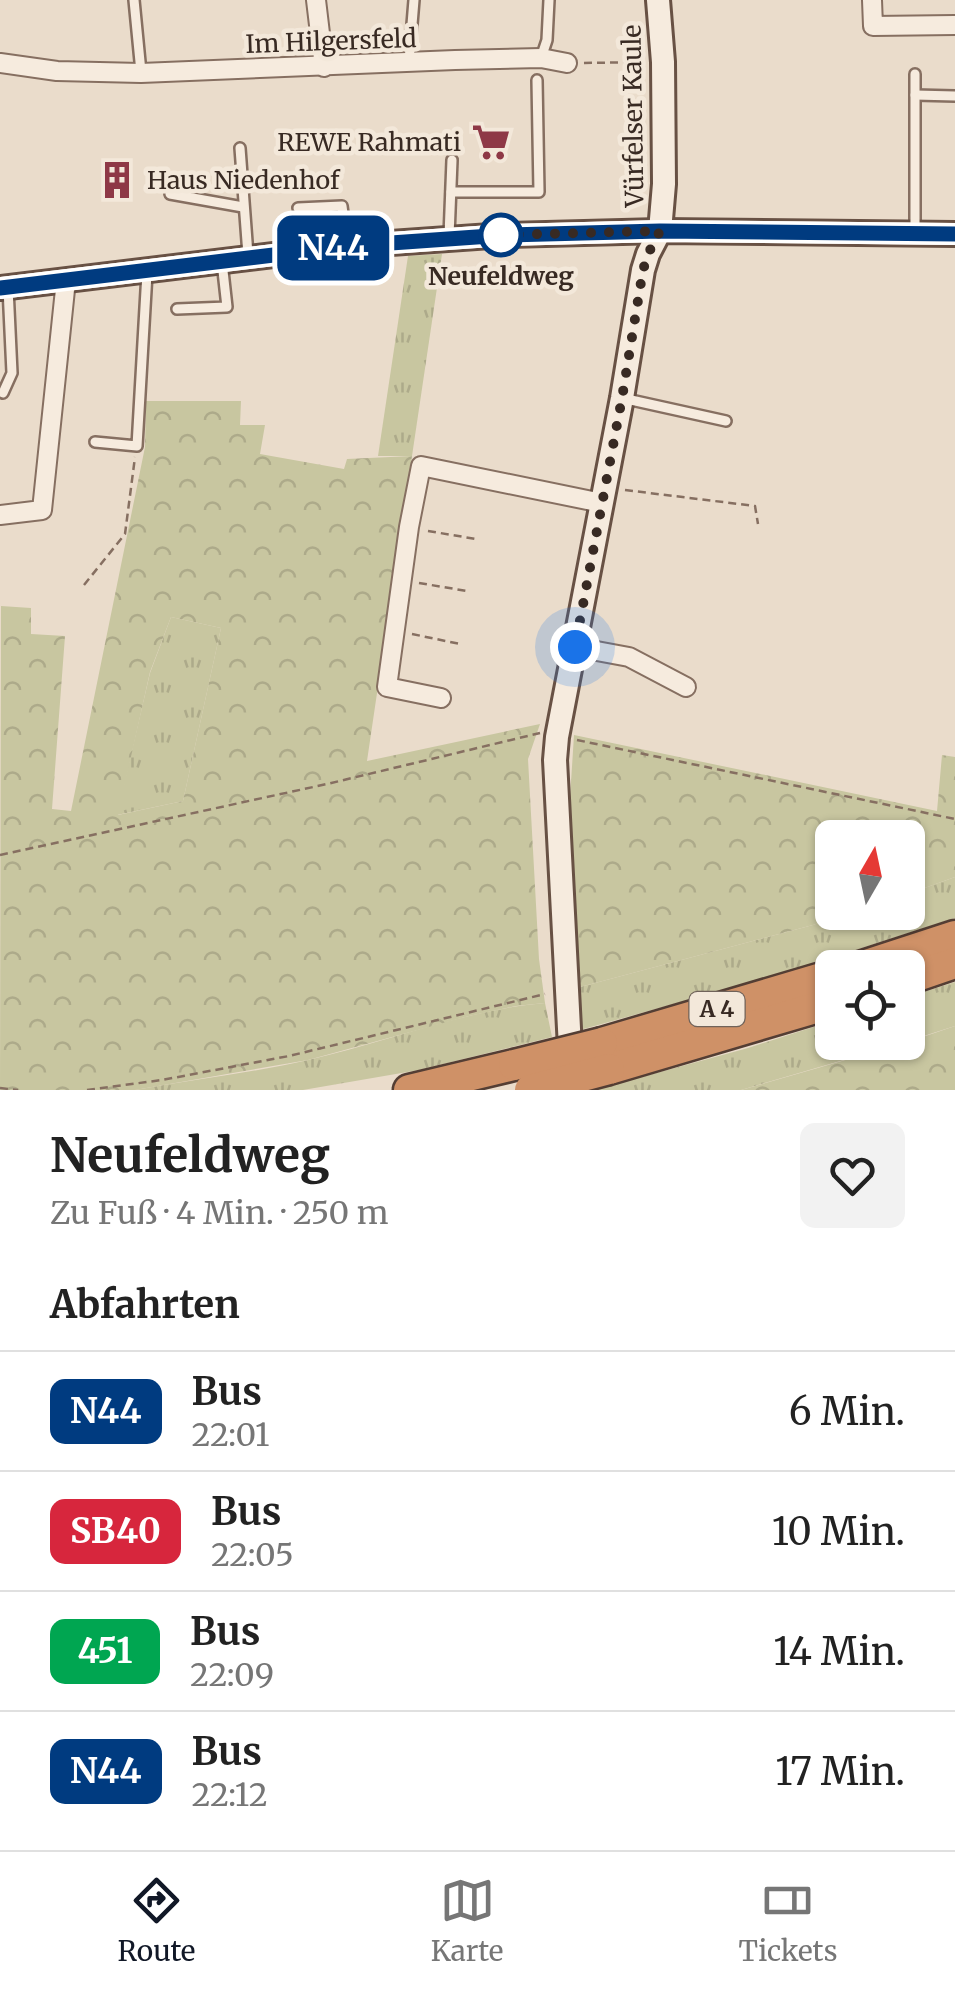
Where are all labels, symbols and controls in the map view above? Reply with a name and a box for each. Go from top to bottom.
street label: Im Hilgersfeld [245,22,417,60]
street label: Vürfelser Kaule [615,24,651,209]
supermarket icon: REWE Rahmati [470,121,512,163]
place label: REWE Rahmati [277,126,461,158]
building icon: Haus Niedenhof [96,159,138,201]
place label: Haus Niedenhof [147,164,341,196]
marker: Neufeldweg [480,214,522,256]
line badge: N44 [276,216,390,280]
text: N44 [297,226,369,270]
place label: Neufeldweg [428,260,574,292]
your location [550,622,600,672]
north arrow [815,820,925,930]
map controls [815,820,925,1060]
button: locate [815,950,925,1060]
road number: A 4 [690,992,744,1026]
button: heart [800,1123,905,1228]
text: Neufeldweg [50,1125,330,1185]
text: Zu Fuß · 4 Min. · 250 m [50,1193,389,1233]
text: Abfahrten [50,1281,240,1328]
text: Bus [192,1368,262,1415]
text: 6 Min. [789,1388,905,1435]
text: N44 [70,1389,142,1433]
text: 22:01 [192,1415,270,1455]
text: Bus [211,1488,281,1535]
text: 10 Min. [772,1508,905,1555]
text: SB40 [70,1509,161,1553]
text: 22:05 [211,1535,294,1575]
text: Bus [190,1608,260,1655]
text: 14 Min. [773,1628,905,1675]
text: 451 [78,1629,132,1673]
text: 22:09 [190,1655,274,1695]
text: Bus [192,1728,262,1775]
text: 17 Min. [775,1748,905,1795]
text: N44 [70,1749,142,1793]
text: 22:12 [192,1775,268,1815]
tab: Route [118,1873,195,1969]
tab: Karte [431,1873,503,1969]
tab: Tickets [739,1873,837,1969]

